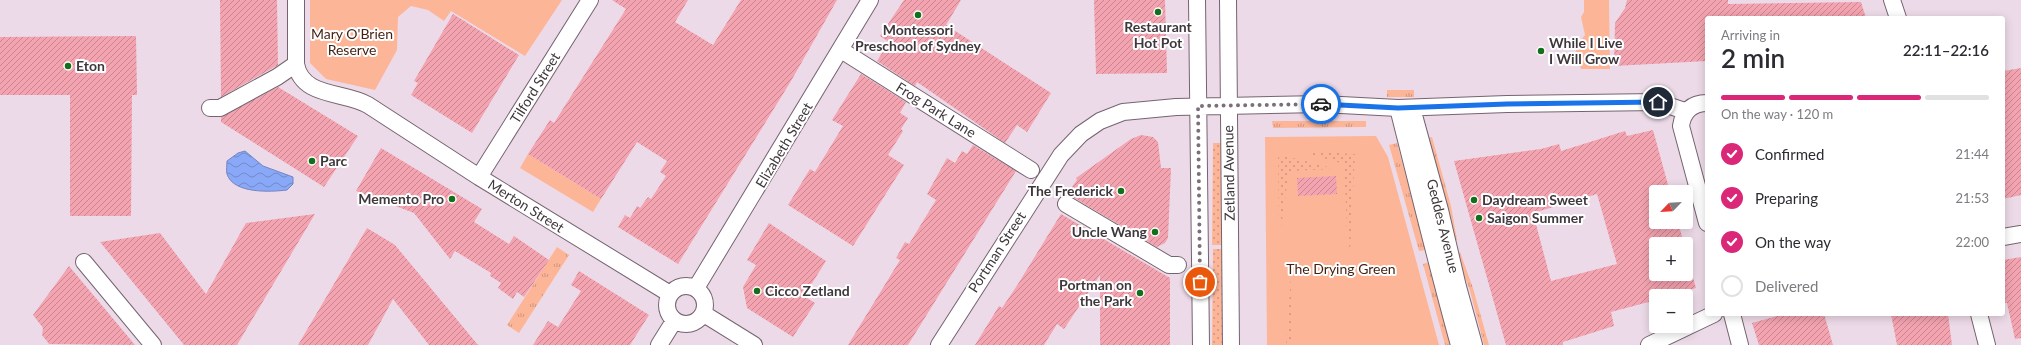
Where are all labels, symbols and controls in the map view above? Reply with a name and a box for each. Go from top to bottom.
marker: Restaurant Hot Pot [1153,7,1163,17]
marker: Montessori Preschool of Sydney [913,10,923,20]
place label: Restaurant Hot Pot [1124,18,1193,51]
place label: Montessori Preschool of Sydney [855,21,982,54]
park label: Mary O'Brien Reserve [311,25,393,58]
text: Arriving in [1721,27,1780,43]
place label: While I Live I Will Grow [1549,34,1623,67]
text: 22:11–22:16 [1903,41,1989,59]
text: 2 min [1721,42,1785,74]
marker: While I Live I Will Grow [1536,46,1546,56]
street label: Tilford Street [506,49,563,126]
place label: Eton [76,57,105,74]
marker: Eton [63,61,73,71]
street label: Frog Park Lane [893,78,979,141]
courier [1301,84,1341,124]
pin [1641,85,1675,119]
icon: home [1647,91,1669,113]
icon: car [1310,93,1332,115]
street label: Elizabeth Street [751,99,816,190]
text: On the way · 120 m [1721,106,1833,122]
street label: Zetland Avenue [1219,125,1238,221]
icon: check [1721,143,1743,165]
text: Confirmed [1755,145,1824,163]
text: 21:44 [1956,146,1989,162]
place label: Parc [320,152,348,169]
marker: Parc [307,156,317,166]
street label: Merton Street [485,175,567,236]
street label: Geddes Avenue [1424,177,1463,275]
place label: The Frederick [1028,182,1114,199]
north arrow [1649,185,1693,229]
map controls [1649,185,1693,333]
marker: The Frederick [1116,186,1126,196]
icon: check [1721,187,1743,209]
text: Preparing [1755,189,1818,207]
place label: Memento Pro [358,190,444,207]
text: 21:53 [1956,190,1989,206]
place label: Daydream Sweet [1482,191,1589,208]
marker: Memento Pro [447,194,457,204]
marker: Daydream Sweet [1469,195,1479,205]
street label: Portman Street [964,208,1029,295]
place label: Saigon Summer [1487,209,1584,226]
marker: Saigon Summer [1474,213,1484,223]
place label: Uncle Wang [1072,223,1148,240]
marker: Uncle Wang [1150,227,1160,237]
icon: check [1721,231,1743,253]
text: On the way [1755,233,1831,251]
text: 22:00 [1956,234,1989,250]
button: + [1649,237,1693,281]
park label: The Drying Green [1286,260,1396,277]
pin [1183,265,1217,299]
icon: bag [1189,271,1211,293]
place label: Portman on the Park [1059,276,1133,309]
text: Delivered [1755,277,1818,295]
place label: Cicco Zetland [765,282,850,299]
marker: Cicco Zetland [752,286,762,296]
marker: Portman on the Park [1135,288,1145,298]
button: − [1649,289,1693,333]

